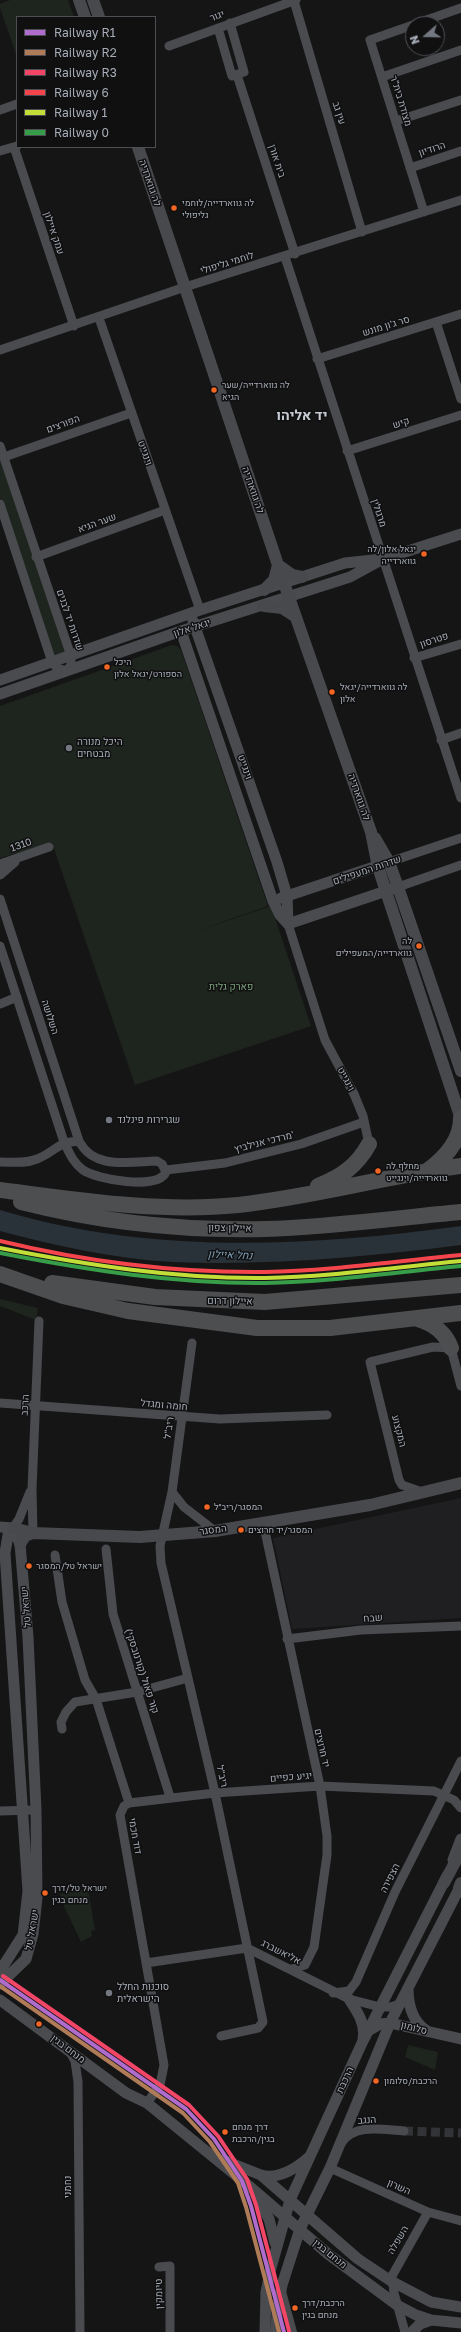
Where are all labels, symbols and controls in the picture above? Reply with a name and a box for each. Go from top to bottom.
street label: יגור [208,8,226,24]
legend [16,16,156,148]
north arrow [405,16,445,56]
text: Railway R1 [54,25,115,40]
text: N [407,34,422,46]
text: Railway R2 [54,45,117,60]
text: Railway R3 [54,65,117,80]
street label: מצודת בית"ר [388,74,414,128]
text: Railway 6 [54,85,109,100]
street label: עין גב [330,100,348,126]
text: Railway 1 [54,105,107,120]
text: Railway 0 [54,125,109,140]
street label: הרודיון [417,139,447,159]
street label: בית אורן [266,143,288,179]
street label: לה גווארדיה [136,158,164,208]
place label: לה גווארדייה/לוחמי גליפולי [182,198,254,219]
marker: לה גווארדייה/לוחמי גליפולי [169,203,179,213]
street label: עמק איילון [41,210,67,256]
street label: לוחמי גליפולי [199,249,255,277]
street label: סר ג'ון מונש [361,313,411,339]
place label: לה גווארדייה/שער הגיא [222,380,290,401]
marker: לה גווארדייה/שער הגיא [209,385,219,395]
district label: יד אליהו [277,408,327,424]
street label: הפורצים [45,412,81,436]
street label: קיש [391,415,411,431]
street label: וינגייט [135,439,155,467]
street label: לה גווארדיה [239,465,267,515]
street label: מרגולין [369,497,389,529]
street label: שער הגיא [76,510,118,536]
place label: יגאל אלון/לה גווארדייה [367,544,416,565]
marker: יגאל אלון/לה גווארדייה [419,549,429,559]
street label: שדרות יד לבנים [54,588,86,652]
street label: יגאל אלון [172,616,212,640]
street label: פטרסון [418,630,450,650]
place label: היכל הספורט/יגאל אלון [114,657,182,678]
marker: היכל הספורט/יגאל אלון [102,662,112,672]
place label: לה גווארדייה/יגאל אלון [340,682,407,703]
marker: לה גווארדייה/יגאל אלון [327,687,337,697]
place label: היכל מנורה מבטחים [77,736,123,760]
marker: היכל מנורה מבטחים [64,743,74,753]
street label: וינגייט [235,753,255,781]
street label: לה גווארדיה [345,772,373,822]
street label: 1310 [9,836,33,854]
street label: שדרות המעפילים [331,853,403,887]
place label: לה גווארדייה/המעפילים [336,936,412,957]
marker: לה גווארדייה/המעפילים [414,941,424,951]
park label: פארק גלית [209,981,253,993]
street label: השלושה [39,998,61,1036]
street label: וינגייט [335,1065,357,1093]
place label: שגרירות פינלנד [117,1114,180,1126]
marker: שגרירות פינלנד [104,1115,114,1125]
street label: מרדכי אנילביץ' [233,1129,295,1155]
place label: מחלף לה גווארדייה/וינגייט [386,1161,448,1182]
marker: מחלף לה גווארדייה/וינגייט [373,1166,383,1176]
street label: איילון צפון [208,1222,252,1234]
water label: נחל איילון [207,1248,253,1262]
street label: איילון דרום [207,1295,253,1307]
street label: הרכב [18,1394,32,1416]
street label: חומה ומגדל [140,1397,188,1413]
street label: המקצוע [389,1414,409,1448]
street label: ריב"ל [162,1416,176,1440]
marker: המסגר/ריב״ל [202,1502,212,1512]
place label: המסגר/ריב״ל [214,1502,262,1512]
street label: המסגר [199,1522,227,1538]
marker: המסגר/יד חרוצים [236,1525,246,1535]
place label: המסגר/יד חרוצים [248,1525,312,1535]
marker: ישראל טל/המסגר [24,1561,34,1571]
place label: ישראל טל/המסגר [36,1561,102,1571]
street label: ישראל טל [18,1586,34,1628]
street label: שבח [363,1611,383,1625]
street label: קור פאול (קורנובסקי) [123,1627,161,1715]
street label: יד חרוצים [312,1727,332,1769]
street label: ריב"ל [214,1764,230,1788]
street label: יגיע כפיים [270,1770,312,1784]
street label: דוד חכמי [126,1817,144,1855]
street label: הצפירה [378,1861,402,1895]
place label: ישראל טל/דרך מנחם בגין [52,1883,107,1904]
marker: ישראל טל/דרך מנחם בגין [40,1888,50,1898]
street label: ישראל טל [23,1909,41,1951]
street label: אליאשברג [259,1937,303,1967]
place label: סוכנות החלל הישראלית [117,1981,169,2004]
marker: סוכנות החלל הישראלית [104,1988,114,1998]
unlabelled marker [34,2019,44,2029]
street label: סלומון [400,2019,428,2037]
street label: מנחם בגין [48,2032,88,2066]
street label: הרכבת [334,2065,356,2095]
marker: הרכבת/סלומון [371,2076,381,2086]
place label: הרכבת/סלומון [384,2076,437,2086]
street label: הנגב [357,2114,377,2126]
place label: דרך מנחם בגין/הרכבת [232,2122,275,2143]
marker: דרך מנחם בגין/הרכבת [220,2127,230,2137]
street label: נחמני [62,2176,74,2198]
street label: השרון [385,2177,413,2197]
street label: השפלה [385,2224,411,2256]
street label: מנחם בגין [311,2237,349,2271]
street label: טיומקין [153,2279,165,2309]
place label: הרכבת/דרך מנחם בגין [302,2298,345,2319]
marker: הרכבת/דרך מנחם בגין [290,2303,300,2313]

